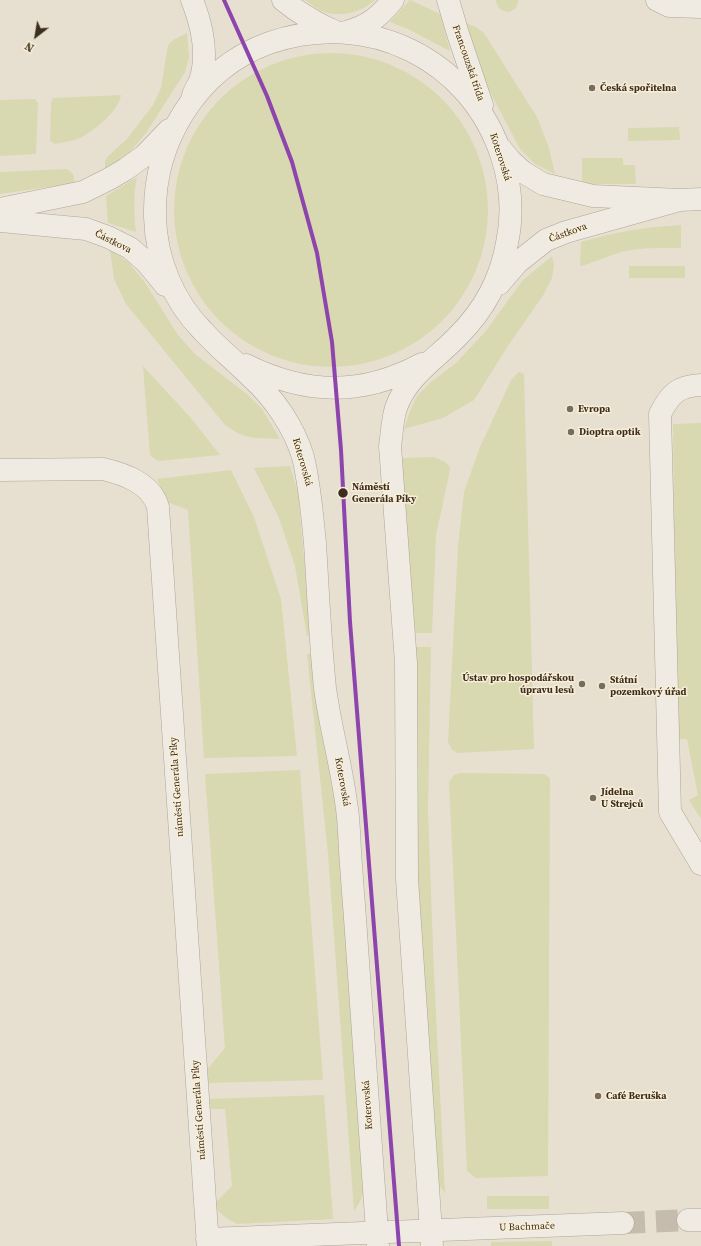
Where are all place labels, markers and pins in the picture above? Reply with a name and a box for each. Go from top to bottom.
place label: Česká spořitelna [600,82,677,94]
marker: Česká spořitelna [587,83,597,93]
place label: Evropa [578,403,610,415]
marker: Evropa [565,404,575,414]
place label: Dioptra optik [579,426,641,438]
marker: Dioptra optik [566,427,576,437]
place label: Náměstí Generála Píky [352,481,416,504]
marker: Náměstí Generála Píky [336,486,350,500]
place label: Ústav pro hospodářskou úpravu lesů [462,672,574,696]
place label: Státní pozemkový úřad [610,674,687,698]
marker: Ústav pro hospodářskou úpravu lesů [577,679,587,689]
marker: Státní pozemkový úřad [597,681,607,691]
place label: Jídelna U Strejců [601,786,643,810]
marker: Jídelna U Strejců [588,793,598,803]
place label: Café Beruška [606,1090,667,1102]
marker: Café Beruška [593,1091,603,1101]

